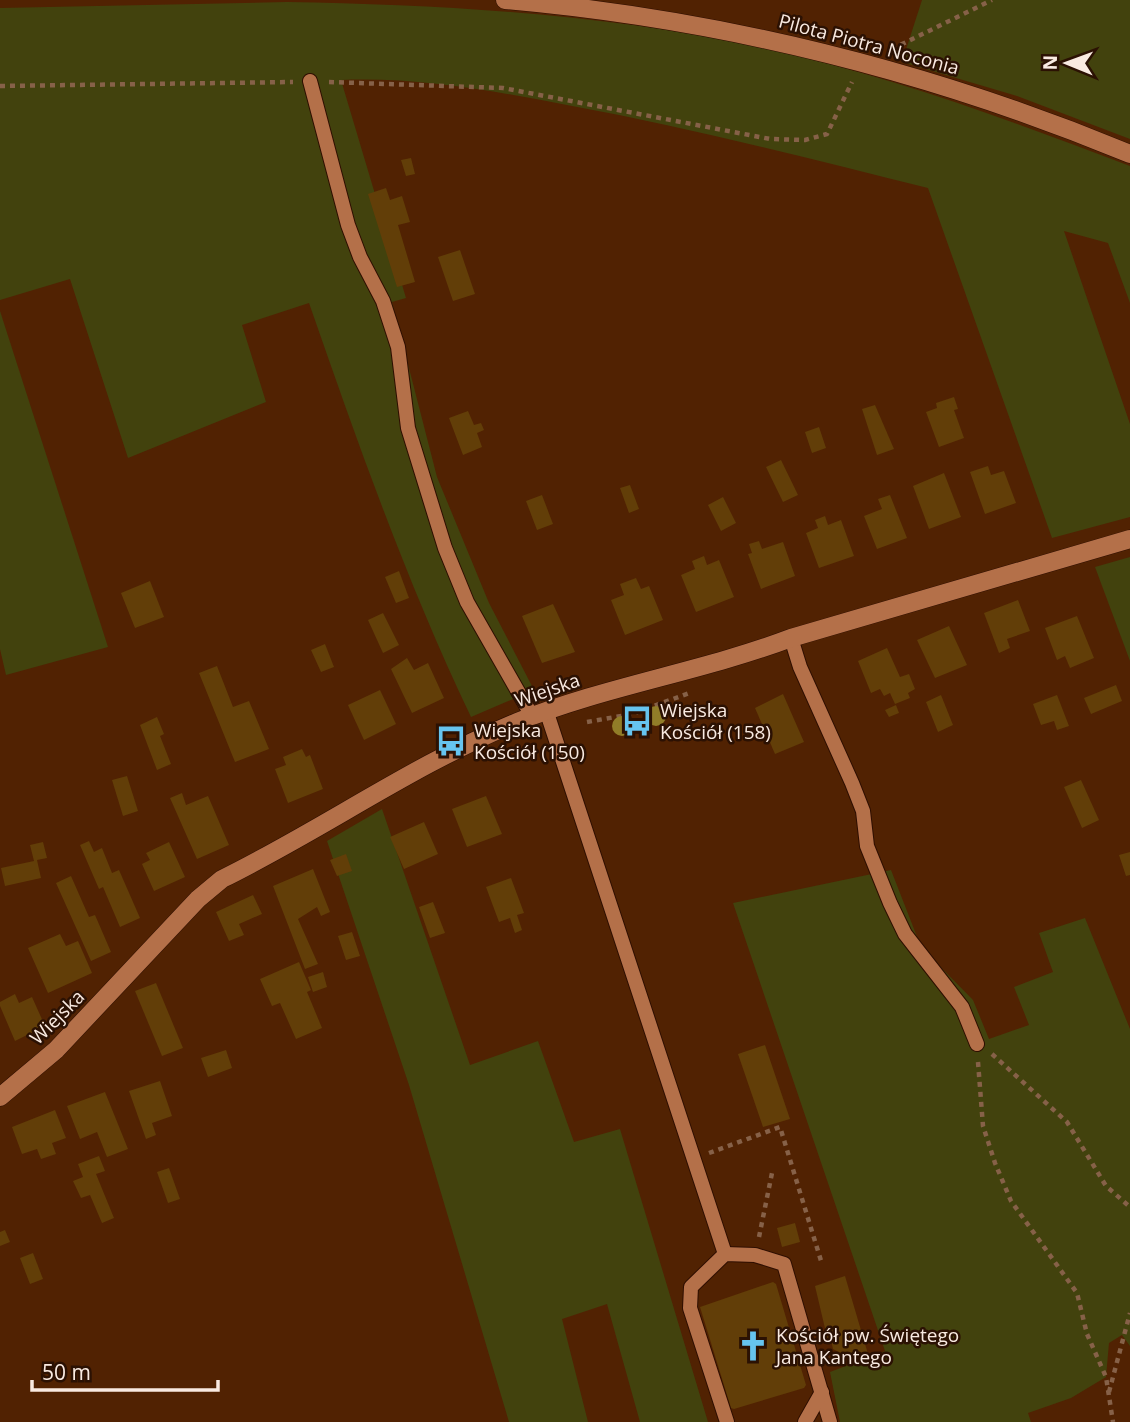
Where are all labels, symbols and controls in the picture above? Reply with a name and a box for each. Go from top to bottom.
street label: Pilota Piotra Noconia [776,7,962,81]
north arrow [1032,28,1102,98]
text: N [1037,55,1063,71]
street label: Wiejska [511,667,583,713]
place label: Wiejska Kościół (158) [660,697,771,745]
bus stop icon: Wiejska Kościół (158) [620,704,654,738]
place label: Wiejska Kościół (150) [474,717,585,765]
bus stop icon: Wiejska Kościół (150) [434,724,468,758]
street label: Wiejska [24,984,90,1050]
place label: Kościół pw. Świętego Jana Kantego [774,1322,959,1370]
church icon: Kościół pw. Świętego Jana Kantego [736,1329,770,1363]
scale bar [32,1348,217,1392]
text: 50 m [42,1358,91,1386]

